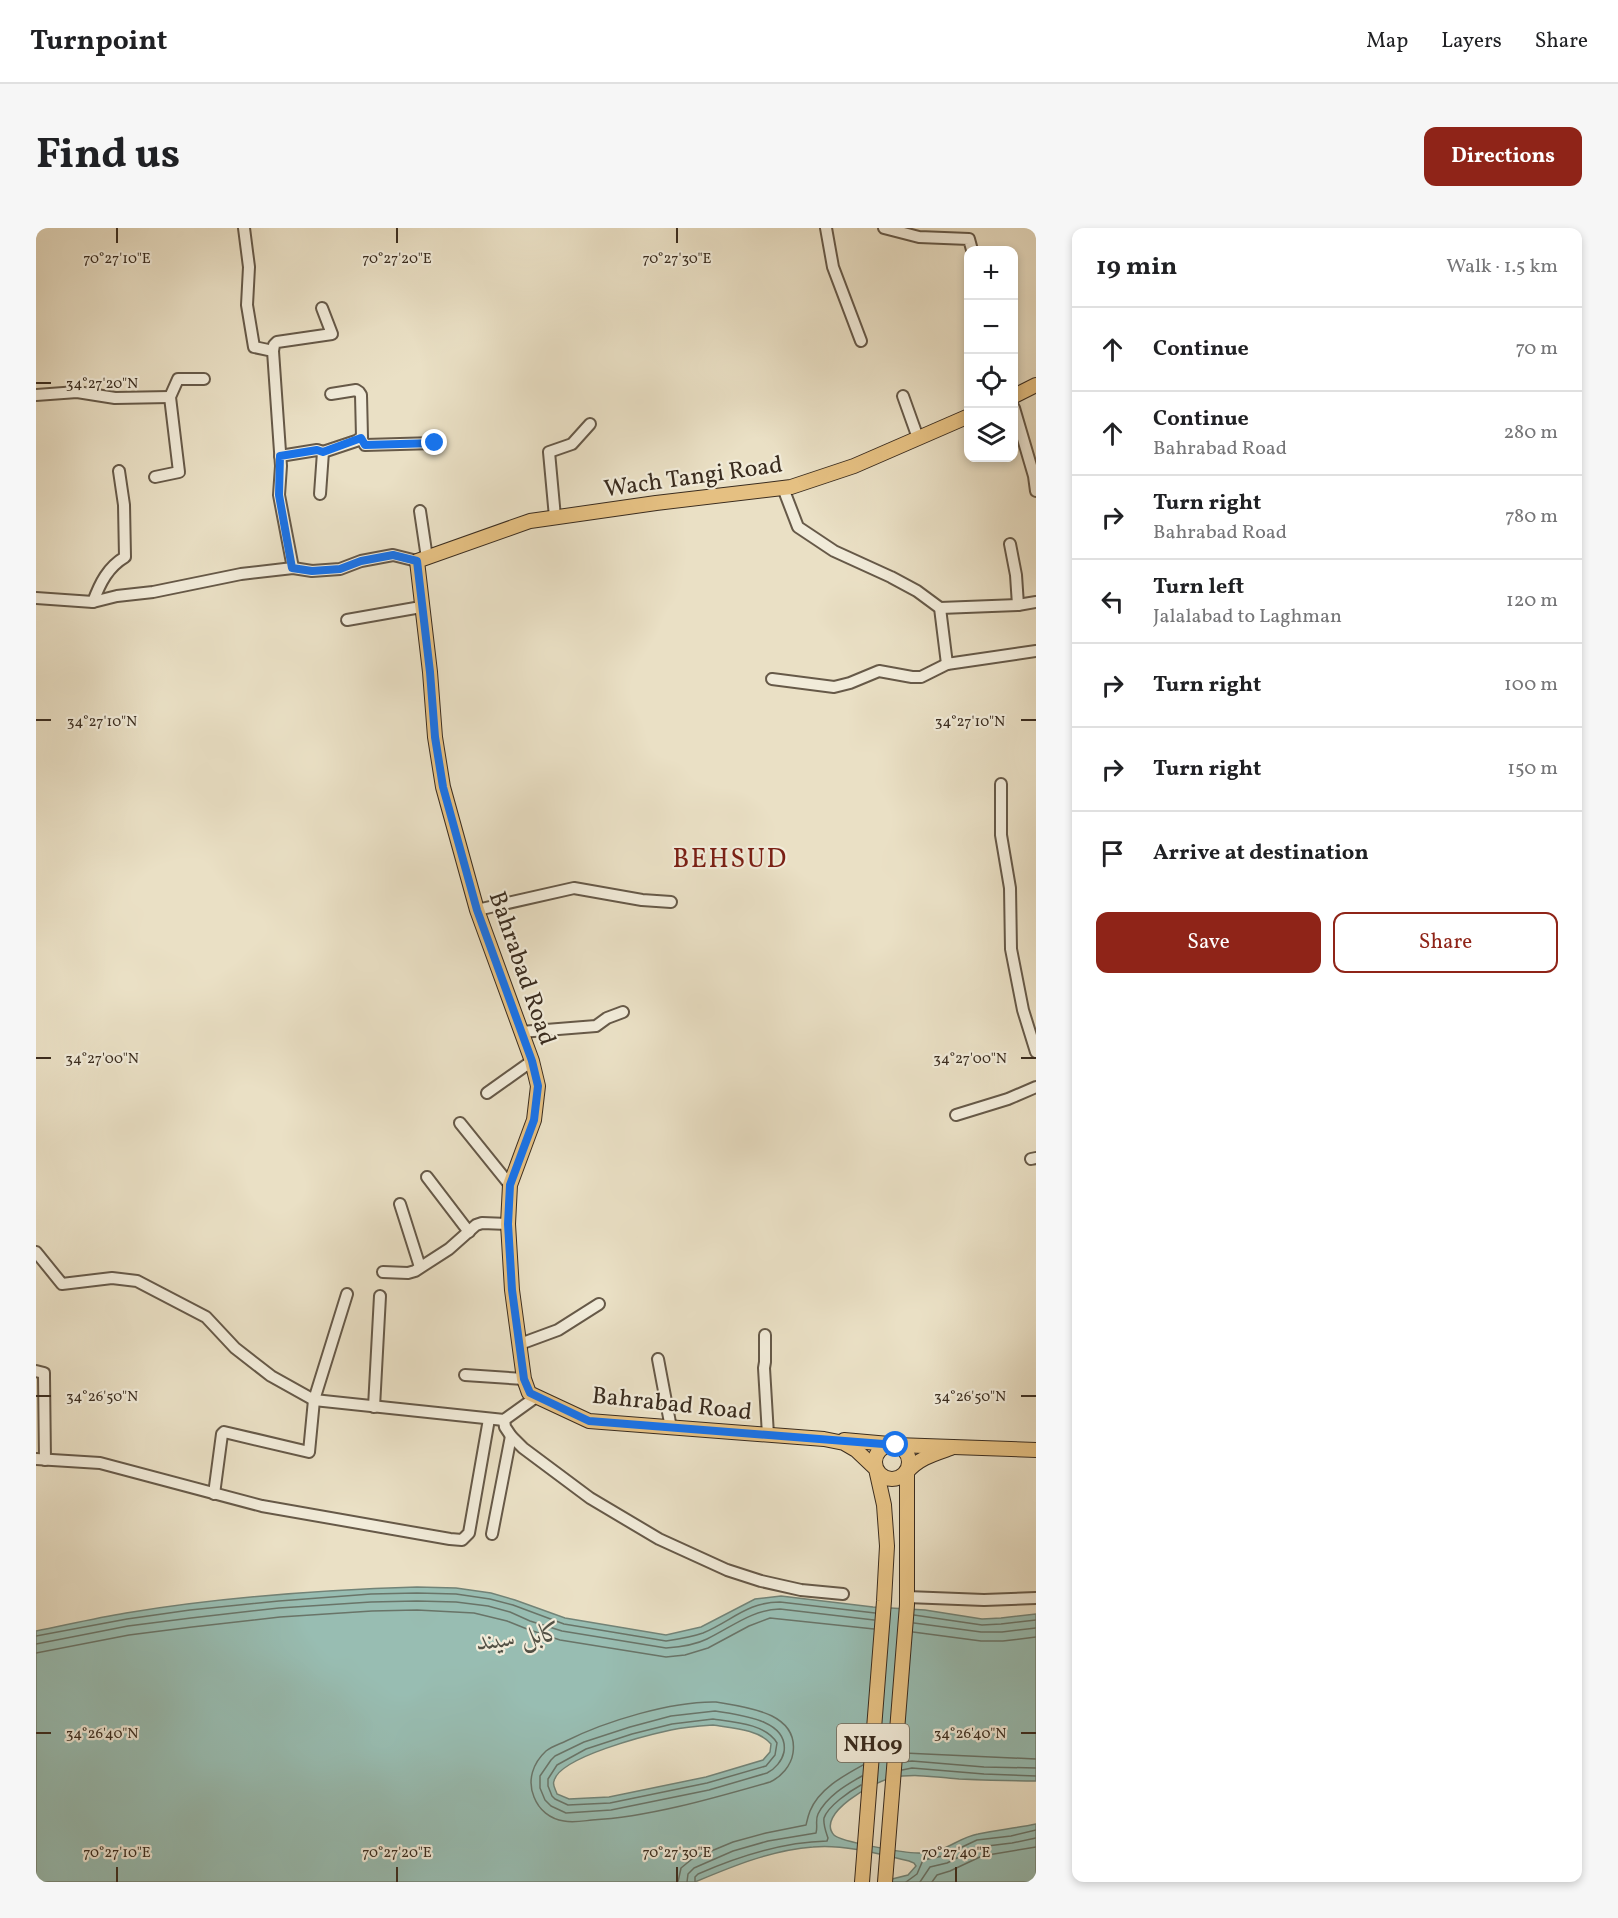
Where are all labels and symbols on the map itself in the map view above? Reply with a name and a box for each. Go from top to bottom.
text: 70°27'10"E [83,249,151,270]
text: 70°27'20"E [362,249,432,270]
text: 70°27'30"E [642,249,712,270]
text: 34°27'20"N [66,374,138,395]
route end [421,429,447,455]
street label: Wach Tangi Road [602,449,785,507]
text: 34°27'10"N [67,712,137,733]
text: 34°27'10"N [935,712,1005,733]
district label: BEHSUD [672,841,788,879]
street label: Bahrabad Road [479,887,563,1050]
text: 34°27'00"N [65,1049,139,1070]
text: 34°27'00"N [933,1049,1007,1070]
street label: Bahrabad Road [590,1380,754,1430]
text: 34°26'50"N [66,1387,138,1408]
text: 34°26'50"N [934,1387,1006,1408]
route start [882,1431,908,1457]
water label: کابل سيند [474,1615,564,1661]
text: 34°26'40"N [66,1724,138,1745]
road number: NH09 [837,1724,909,1762]
text: 34°26'40"N [934,1724,1006,1745]
text: 70°27'10"E [83,1843,151,1864]
text: 70°27'20"E [362,1843,432,1864]
text: 70°27'30"E [642,1843,712,1864]
text: 70°27'40"E [921,1843,991,1864]

